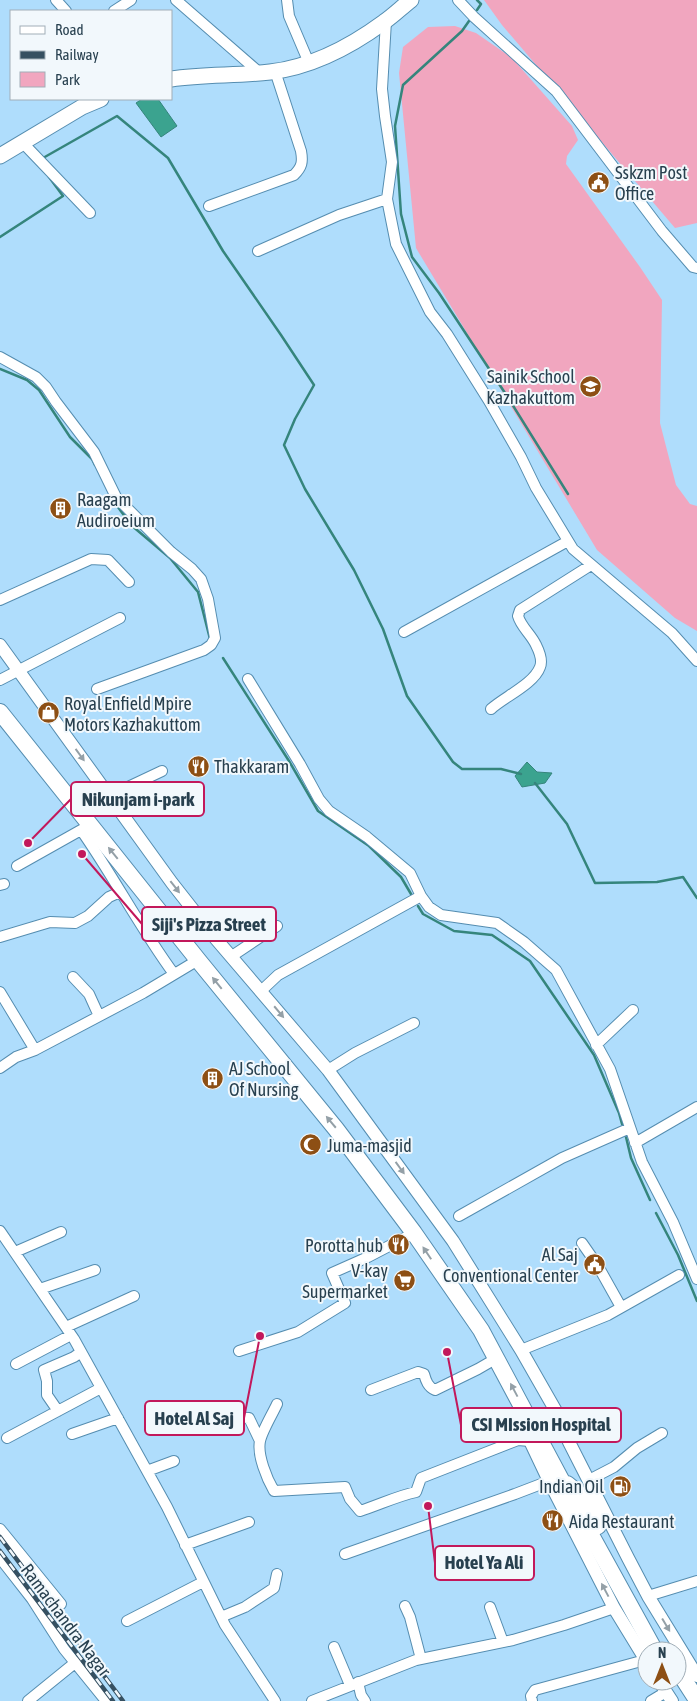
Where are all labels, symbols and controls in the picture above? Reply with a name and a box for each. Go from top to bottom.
legend [10,10,172,100]
text: Road [55,21,84,38]
text: Railway [55,46,99,63]
text: Park [55,71,80,88]
place label: Sskzm Post Office [615,162,687,204]
public building icon: Sskzm Post Office [587,170,611,194]
place label: Sainik School Kazhakuttom [486,366,575,408]
school or university icon: Sainik School Kazhakuttom [579,374,603,398]
place label: Raagam Audiroeium [77,489,155,531]
building icon: Raagam Audiroeium [49,497,73,521]
place label: Royal Enfield Mpire Motors Kazhakuttom [64,693,201,735]
shop icon: Royal Enfield Mpire Motors Kazhakuttom [36,701,60,725]
one-way arrow [75,748,85,762]
restaurant icon: Thakkaram [186,754,210,778]
place label: Thakkaram [214,756,289,777]
callout: Nikunjam i-park [71,782,204,816]
text: Nikunjam i-park [82,788,195,810]
one-way arrow [108,847,119,860]
one-way arrow [169,880,180,893]
callout: Siji's Pizza Street [142,907,276,941]
text: Siji's Pizza Street [152,913,266,935]
one-way arrow [211,977,222,990]
one-way arrow [273,1005,284,1018]
place label: AJ School Of Nursing [229,1058,299,1100]
building icon: AJ School Of Nursing [201,1066,225,1090]
one-way arrow [326,1116,337,1128]
mosque icon: Juma-masjid [299,1133,323,1157]
place label: Juma-masjid [327,1135,412,1156]
one-way arrow [395,1161,405,1175]
restaurant icon: Porotta hub [387,1233,411,1257]
place label: Porotta hub [305,1235,383,1256]
place label: Al Saj Conventional Center [443,1244,579,1286]
one-way arrow [423,1246,432,1260]
public building icon: Al Saj Conventional Center [582,1252,606,1276]
place label: V-kay Supermarket [302,1260,388,1302]
supermarket icon: V-kay Supermarket [392,1268,416,1292]
one-way arrow [510,1383,518,1397]
callout: Hotel Al Saj [145,1401,244,1435]
text: Hotel Al Saj [154,1407,234,1429]
callout: CSI MIssion Hospital [461,1408,621,1442]
text: CSI MIssion Hospital [471,1413,612,1435]
fuel station icon: Indian Oil [608,1474,632,1498]
place label: Indian Oil [539,1476,604,1497]
restaurant icon: Aida Restaurant [541,1509,565,1533]
place label: Aida Restaurant [569,1511,674,1532]
callout: Hotel Ya Ali [435,1546,534,1580]
text: Hotel Ya Ali [445,1551,523,1573]
street label: Ramachandra Nagar [17,1560,116,1681]
one-way arrow [601,1583,609,1597]
one-way arrow [661,1618,670,1631]
north arrow [637,1641,687,1691]
text: N [658,1645,666,1661]

